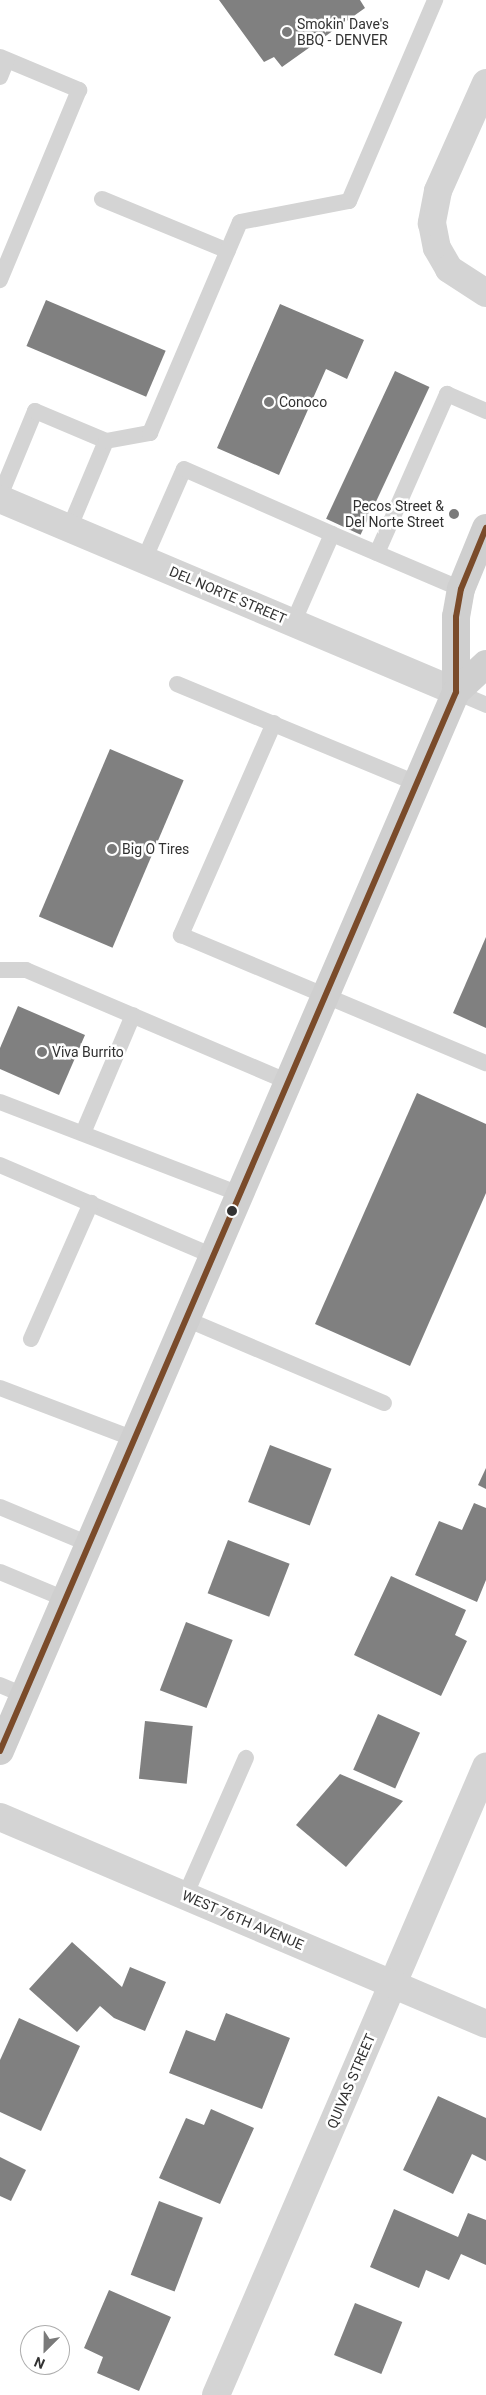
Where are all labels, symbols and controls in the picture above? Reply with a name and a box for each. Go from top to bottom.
place label: Smokin' Dave's BBQ - DENVER [297,16,389,48]
marker: Smokin' Dave's BBQ - DENVER [281,26,293,38]
place label: Conoco [279,394,327,410]
marker: Conoco [263,396,275,408]
place label: Pecos Street & Del Norte Street [345,498,444,530]
marker: Pecos Street & Del Norte Street [448,508,460,520]
street label: DEL NORTE STREET [167,563,289,627]
place label: Big O Tires [122,841,190,857]
marker: Big O Tires [106,843,118,855]
place label: Viva Burrito [52,1044,124,1060]
marker: Viva Burrito [36,1046,48,1058]
unlabelled marker [227,1206,237,1216]
street label: WEST 76TH AVENUE [180,1887,306,1953]
street label: QUIVAS STREET [323,2031,379,2131]
north arrow [20,2325,70,2375]
text: N [32,2354,47,2372]

